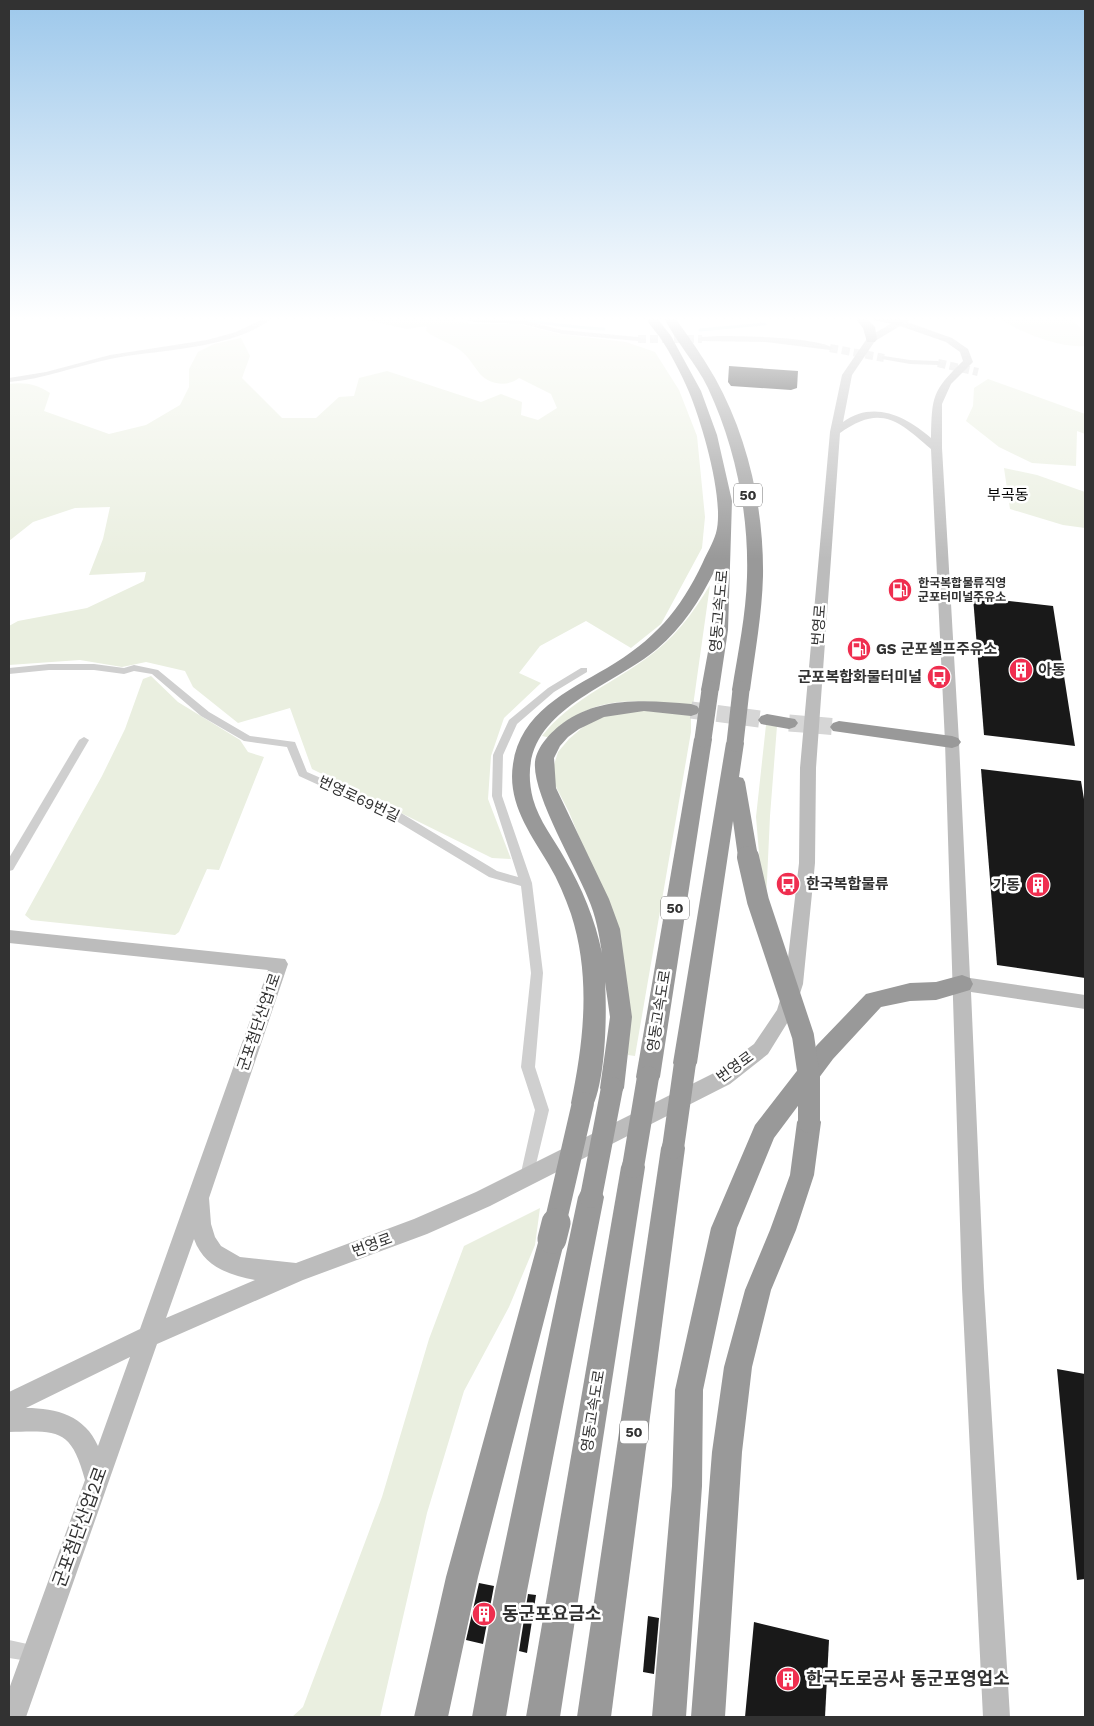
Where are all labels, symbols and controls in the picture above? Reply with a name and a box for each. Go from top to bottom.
road number: 50 [734,484,762,506]
district label: 부곡동 [987,486,1029,504]
street label: 영동고속도로 [706,569,732,653]
place label: 한국복합물류직영 군포터미널주유소 [918,576,1006,604]
fuel station icon: 한국복합물류직영 군포터미널주유소 [887,577,913,603]
street label: 번영로 [809,604,829,646]
fuel station icon: GS 군포셀프주유소 [846,636,872,662]
place label: GS 군포셀프주유소 [876,640,998,658]
building icon: 아동 [1008,657,1034,683]
place label: 아동 [1038,661,1066,679]
bus stop icon: 군포복합화물터미널 [926,664,952,690]
place label: 군포복합화물터미널 [798,668,922,686]
street label: 번영로69번길 [316,772,402,826]
bus stop icon: 한국복합물류 [775,871,801,897]
building icon: 가동 [1025,872,1051,898]
place label: 한국복합물류 [806,875,889,893]
place label: 가동 [992,876,1020,894]
road number: 50 [661,896,689,920]
street label: 영동고속도로 [644,969,674,1053]
street label: 군포첨단산업1로 [234,971,284,1073]
street label: 번영로 [713,1048,757,1086]
street label: 번영로 [349,1229,395,1261]
street label: 영동고속도로 [578,1369,608,1453]
road number: 50 [620,1420,648,1444]
street label: 군포첨단산업2로 [48,1464,111,1590]
building icon: 동군포요금소 [471,1601,497,1627]
place label: 동군포요금소 [502,1603,601,1624]
building icon: 한국도로공사 동군포영업소 [775,1666,801,1692]
place label: 한국도로공사 동군포영업소 [806,1668,1010,1689]

